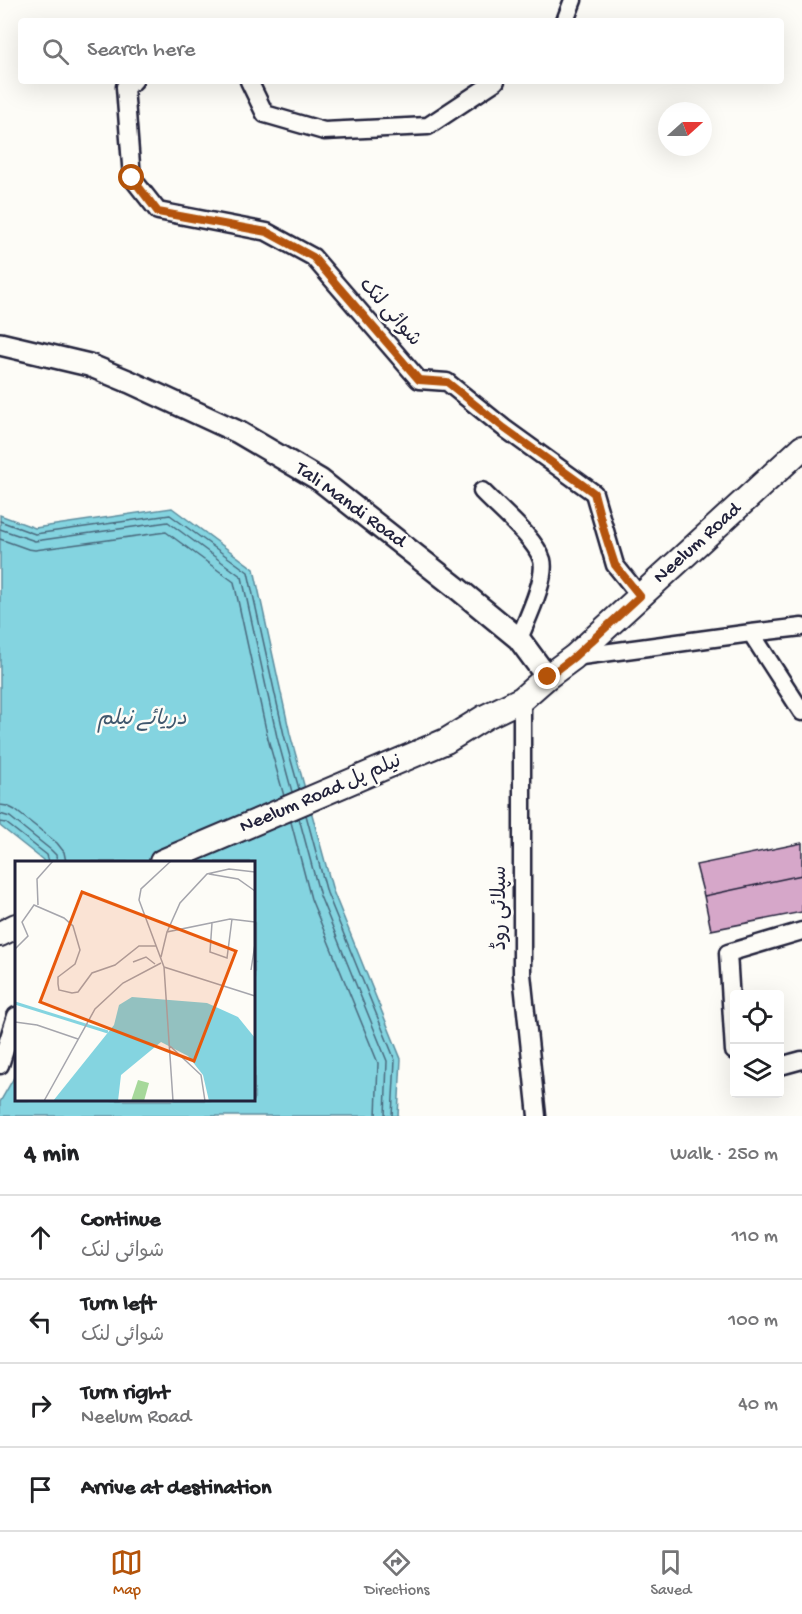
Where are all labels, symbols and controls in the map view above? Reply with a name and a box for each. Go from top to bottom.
search box [18,18,784,84]
icon: search [39,35,72,68]
text: Search here [87,38,195,64]
north arrow [658,102,712,156]
route start [118,164,144,190]
street label: شوائی لنک [353,273,426,352]
street label: Tali Mandi Road [289,458,412,555]
street label: Neelum Road [649,497,748,589]
route end [534,663,560,689]
water label: دریائے نیلم [97,707,187,733]
street label: Neelum Road نیلم پل [236,750,405,839]
inset map [15,861,255,1101]
street label: سپلائی روڈ [488,866,513,950]
map controls [730,990,784,1098]
button: locate [730,990,784,1044]
button: layers [730,1044,784,1098]
text: 4 min [24,1140,79,1171]
text: Walk · 250 m [670,1144,778,1167]
text: Continue [81,1208,161,1234]
icon: ahead [24,1221,57,1254]
text: 110 m [732,1226,778,1249]
text: شوائی لنک [81,1241,164,1264]
text: Turn left [81,1292,155,1318]
icon: left [24,1305,57,1338]
text: 100 m [728,1310,778,1333]
text: شوائی لنک [81,1325,164,1348]
text: Turn right [81,1381,169,1407]
icon: right [24,1389,57,1422]
text: 40 m [738,1394,778,1417]
text: Neelum Road [81,1407,191,1430]
icon: arrive [24,1473,57,1506]
text: Arrive at destination [81,1476,271,1502]
tab: Map [110,1546,143,1601]
tab: Directions [364,1546,430,1601]
tab: Saved [650,1546,691,1601]

